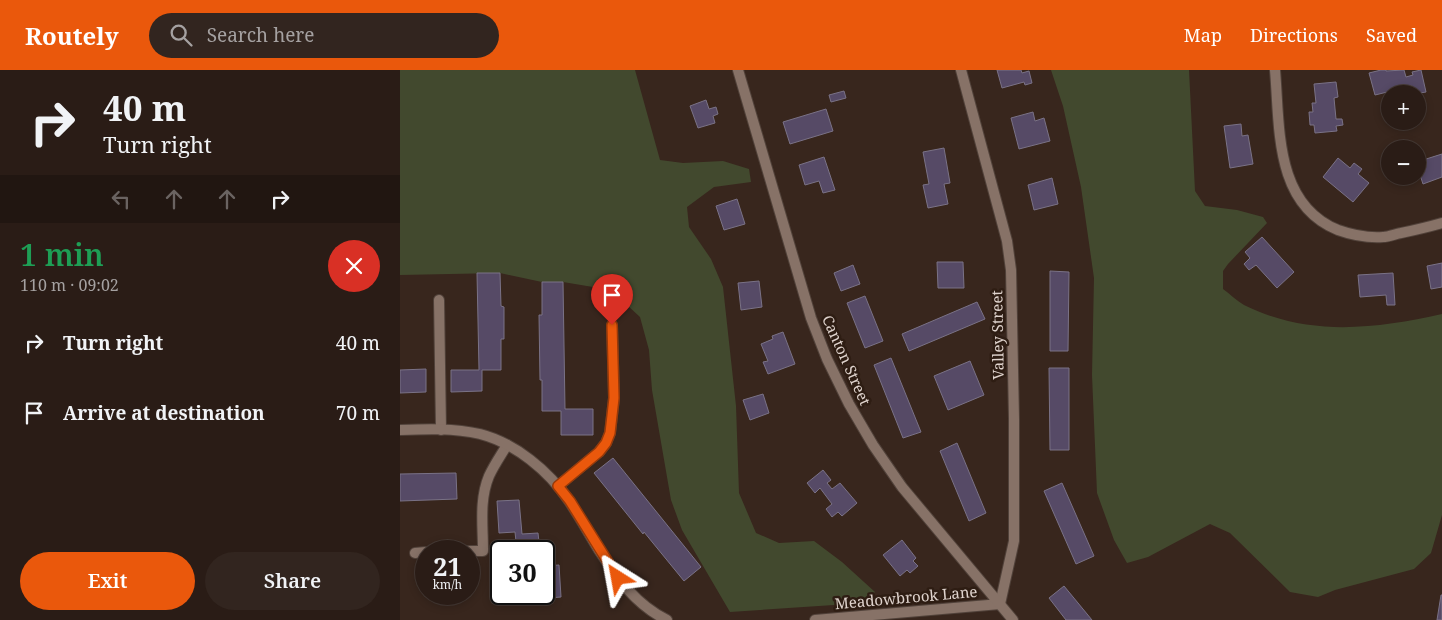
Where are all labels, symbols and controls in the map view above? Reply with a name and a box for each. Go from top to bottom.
search box [149,13,499,58]
text: Routely [25,19,119,52]
icon: search [167,21,195,49]
text: Search here [207,22,314,48]
text: Map [1184,23,1222,47]
text: Directions [1250,23,1338,47]
text: Saved [1366,23,1417,47]
text: 40 m [103,84,186,131]
map controls [1381,85,1426,185]
button: + [1381,85,1426,130]
icon: right [20,90,85,155]
text: Turn right [103,129,212,159]
button: − [1381,140,1426,185]
icon: left [107,185,135,213]
icon: ahead [160,185,188,213]
icon: ahead [213,185,241,213]
icon: right [266,185,294,213]
text: 1 min [20,234,104,275]
button: close [328,240,380,292]
text: 110 m · 09:02 [20,274,119,296]
pin [591,274,633,325]
icon: arrive [598,281,626,309]
street label: Valley Street [986,290,1008,380]
street label: Canton Street [818,312,876,408]
icon: right [20,329,48,357]
text: Turn right [63,330,163,356]
text: 40 m [336,330,380,356]
icon: arrive [20,399,48,427]
text: Arrive at destination [63,400,265,426]
text: 70 m [336,400,380,426]
speed limit sign: 30 [490,540,555,605]
text: 21 [433,549,462,583]
position arrow [591,551,643,603]
button: Exit [20,552,195,610]
button: Share [205,552,380,610]
text: km/h [433,576,462,593]
street label: Meadowbrook Lane [834,581,978,613]

